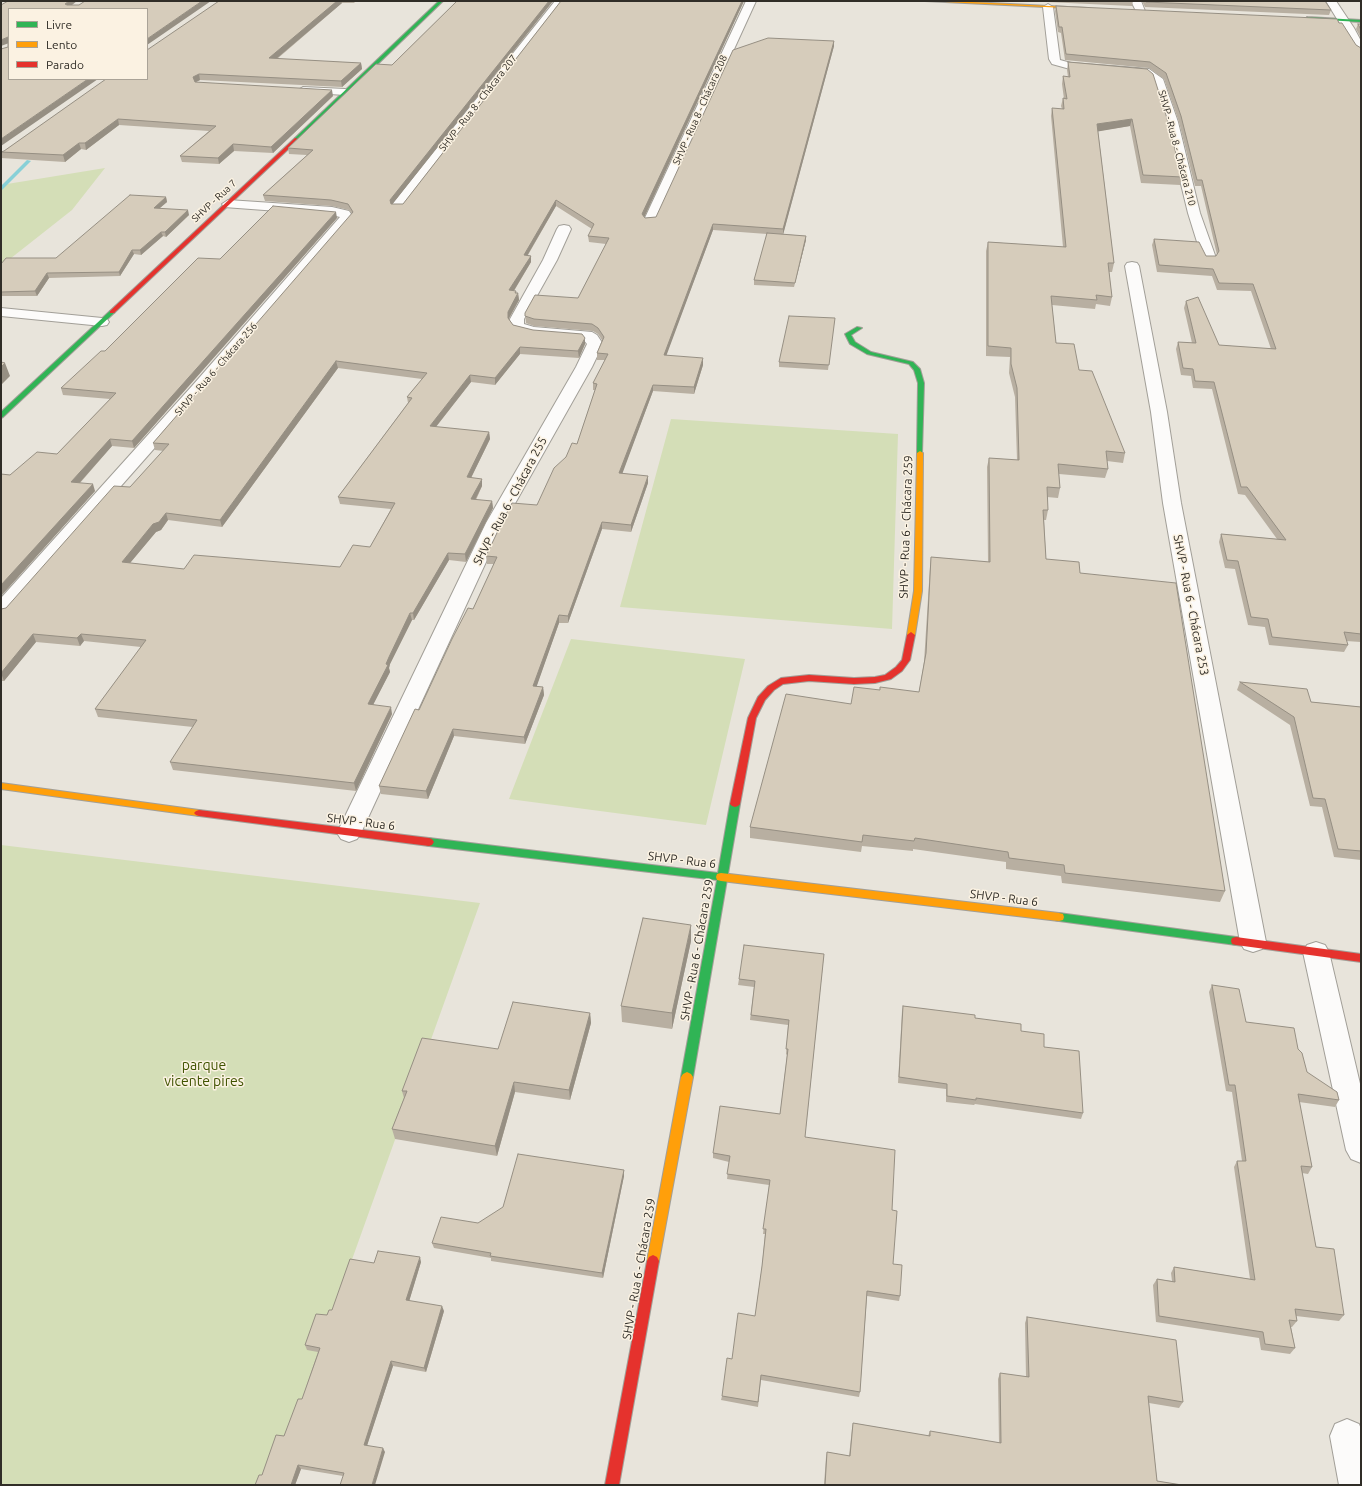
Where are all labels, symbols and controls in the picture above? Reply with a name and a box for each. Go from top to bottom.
legend [8,8,148,80]
text: Livre [46,18,72,31]
text: Lento [46,38,77,51]
street label: SHVP - Rua 8 - Chácara 207 [437,52,519,154]
street label: SHVP - Rua 8 - Chácara 208 [670,53,730,167]
text: Parado [46,58,84,71]
street label: SHVP - Rua 8 - Chácara 210 [1156,89,1198,207]
street label: SHVP - Rua 7 [189,177,239,225]
street label: SHVP - Rua 6 - Chácara 256 [172,320,260,418]
street label: SHVP - Rua 6 - Chácara 255 [470,434,550,568]
street label: SHVP - Rua 6 - Chácara 259 [896,455,916,599]
street label: SHVP - Rua 6 - Chácara 253 [1170,533,1212,677]
street label: SHVP - Rua 6 [326,811,396,833]
street label: SHVP - Rua 6 [647,849,717,871]
street label: SHVP - Rua 6 - Chácara 259 [677,878,717,1022]
street label: SHVP - Rua 6 [969,887,1039,909]
park label: parque vicente pires [164,1057,244,1090]
street label: SHVP - Rua 6 - Chácara 259 [619,1197,659,1341]

